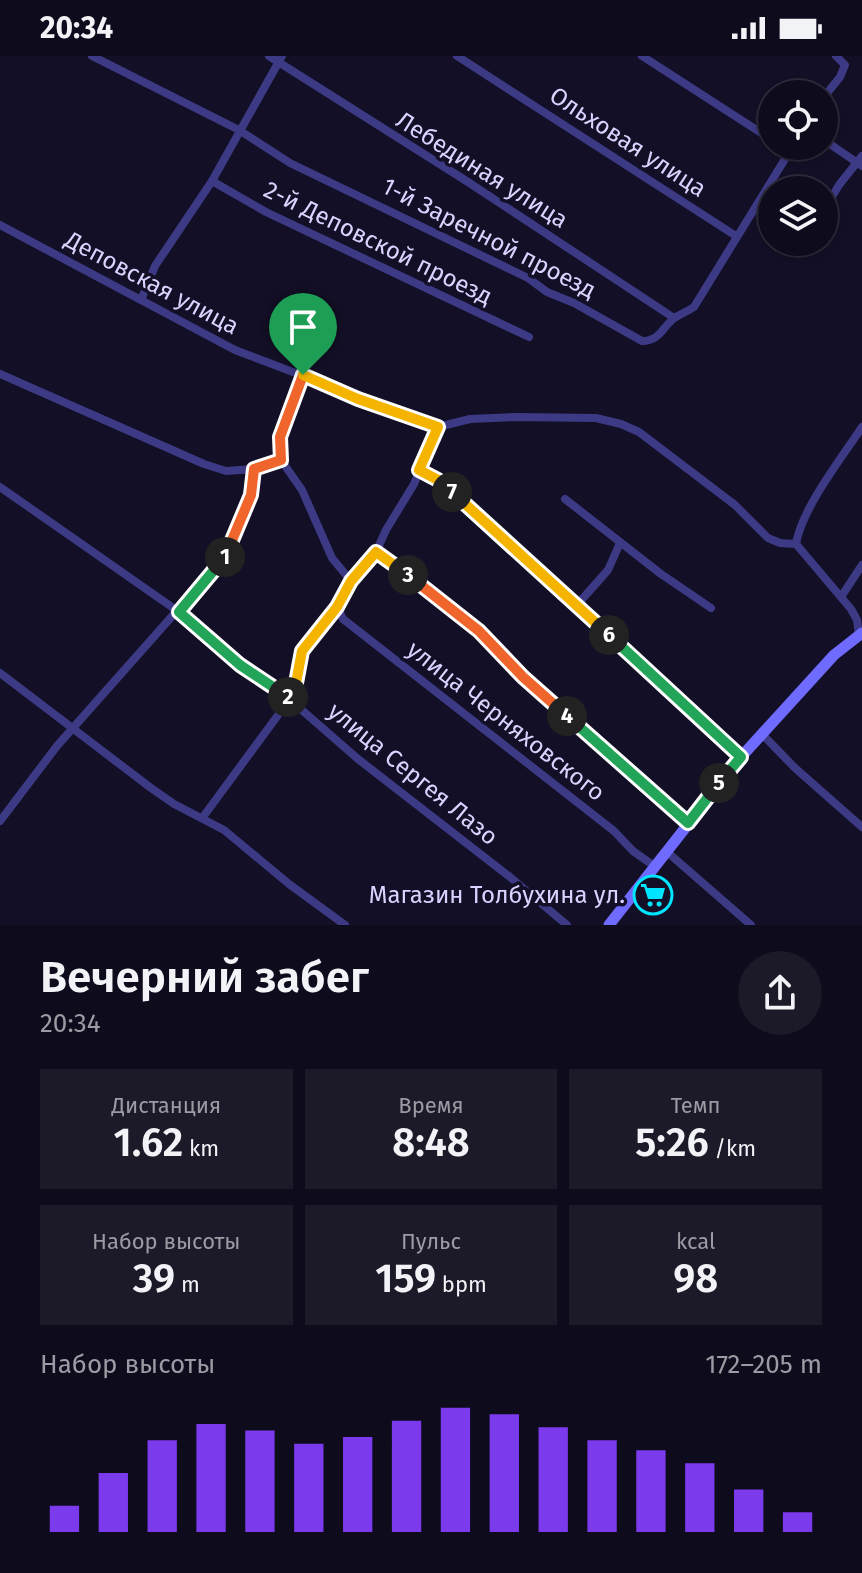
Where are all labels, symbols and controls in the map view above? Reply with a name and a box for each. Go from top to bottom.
text: 20:34 [40,10,113,46]
map controls [758,80,838,256]
button: locate [758,80,838,160]
street label: Ольховая улица [545,81,711,203]
street label: Лебединая улица [391,106,573,234]
street label: 1-й Заречной проезд [377,172,601,304]
street label: 2-й Деповской проезд [259,176,497,310]
button: layers [758,176,838,256]
street label: Деповская улица [60,225,244,341]
pin [269,293,337,375]
icon: arrive [281,305,325,349]
pin: 7 [432,472,472,512]
text: 7 [447,478,457,505]
pin: 1 [205,537,245,577]
text: 1 [220,543,230,570]
pin: 3 [388,555,428,595]
text: 3 [402,561,414,588]
pin: 6 [589,615,629,655]
text: 6 [603,621,615,648]
street label: улица Черняховского [402,635,610,807]
pin: 2 [268,677,308,717]
text: 2 [282,683,294,710]
pin: 4 [547,696,587,736]
street label: улица Сергея Лазо [322,697,504,851]
text: 4 [561,702,573,729]
pin: 5 [699,763,739,803]
text: 5 [713,769,725,796]
supermarket icon: Магазин Толбухина ул. [632,874,674,916]
place label: Магазин Толбухина ул. [369,881,625,909]
text: Вечерний забег [40,951,369,1004]
button: share [738,951,822,1035]
text: 20:34 [40,1008,101,1039]
text: Дистанция [112,1092,221,1119]
text: Время [398,1092,464,1119]
text: Темп [671,1092,721,1119]
text: 1.62 [114,1119,183,1167]
text: 8:48 [392,1119,470,1167]
text: 5:26 [635,1119,709,1167]
text: km [183,1135,219,1162]
text: /km [709,1135,756,1162]
text: Набор высоты [92,1228,241,1255]
text: Пульс [401,1228,461,1255]
text: kcal [676,1228,715,1255]
text: 39 [133,1255,175,1303]
text: 159 [375,1255,436,1303]
text: 98 [673,1255,718,1303]
text: m [175,1271,200,1298]
text: bpm [436,1271,487,1298]
text: Набор высоты [40,1349,215,1380]
text: 172–205 m [705,1349,822,1380]

